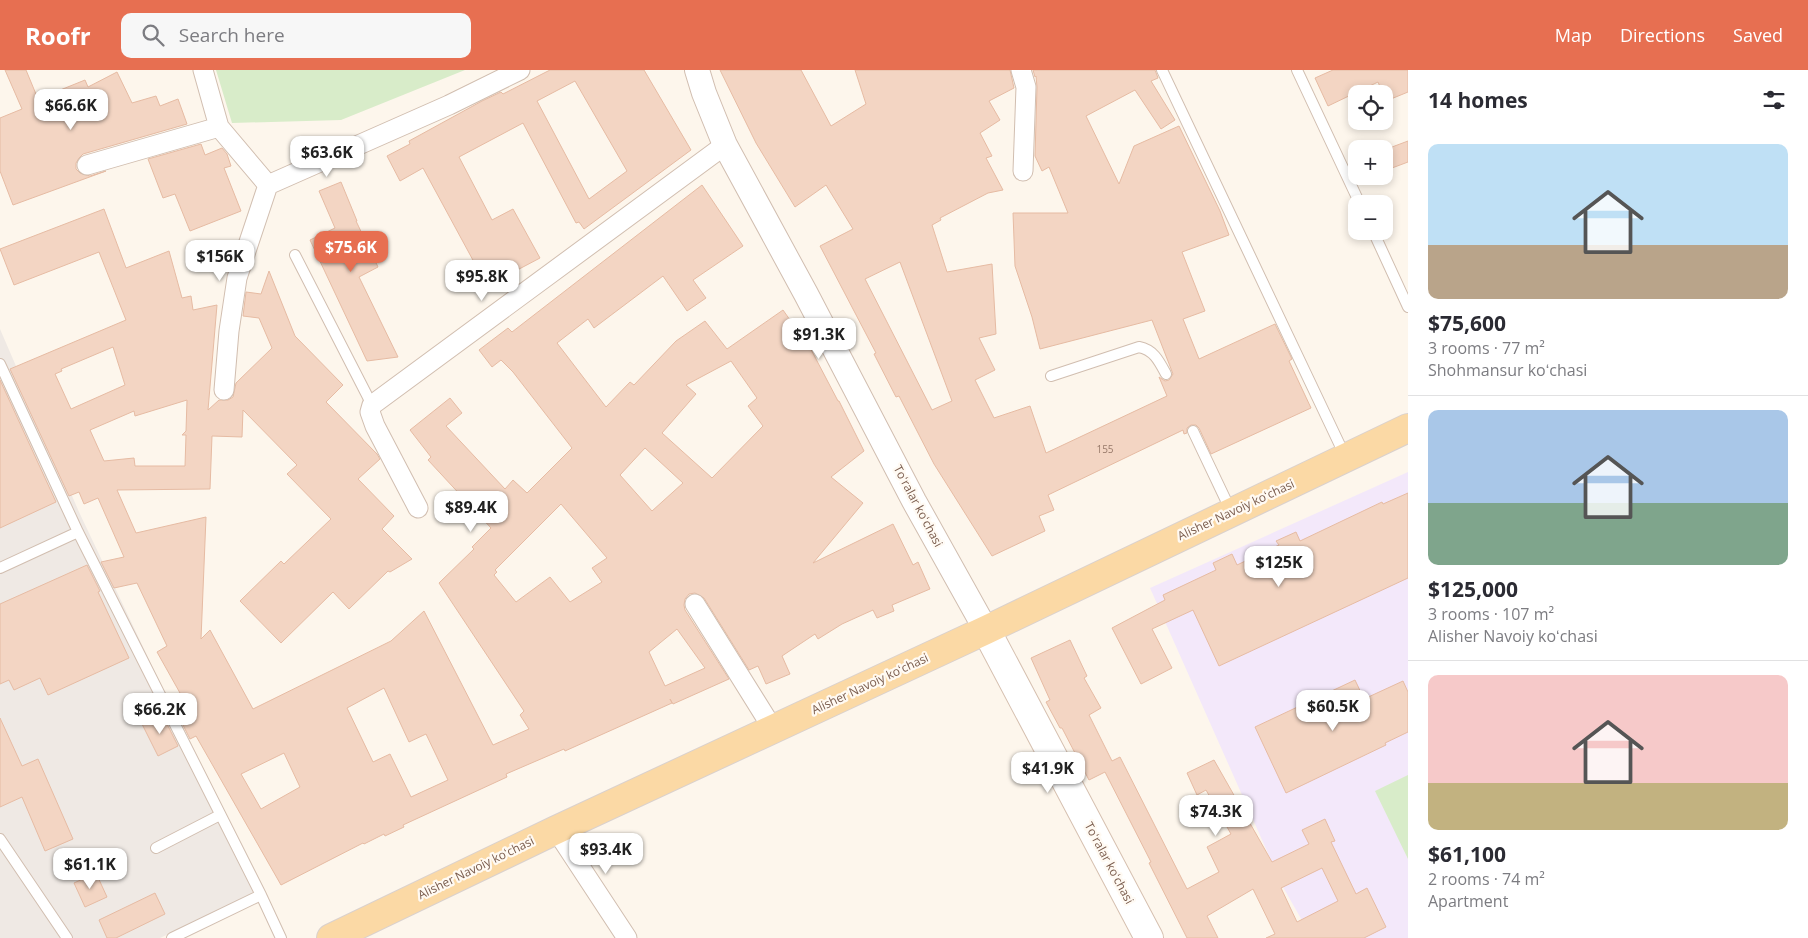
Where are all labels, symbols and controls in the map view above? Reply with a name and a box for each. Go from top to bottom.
search box [121,13,471,58]
text: Roofr [25,19,91,52]
icon: search [139,21,167,49]
text: Search here [179,22,285,48]
text: Map [1555,23,1592,47]
text: Directions [1620,23,1705,47]
text: Saved [1733,23,1783,47]
map controls [1348,85,1393,240]
button: locate [1348,85,1393,130]
text: 14 homes [1428,86,1528,114]
icon: filters [1760,86,1788,114]
pin: $66.6K [30,88,112,131]
text: $66.6K [45,94,97,116]
pin: $63.6K [286,136,368,178]
button: + [1348,140,1393,185]
text: $63.6K [301,141,353,163]
icon: home [1563,177,1653,267]
button: − [1348,195,1393,240]
pin: $75.6K [310,230,392,273]
text: $75.6K [325,236,377,258]
pin: $156K [185,240,255,282]
text: $156K [196,245,244,267]
pin: $95.8K [441,260,523,302]
text: $95.8K [456,265,508,287]
text: $75,600 [1428,309,1506,337]
pin: $91.3K [778,318,860,360]
text: $91.3K [793,323,845,345]
text: 3 rooms · 77 m² [1428,337,1545,359]
text: Shohmansur koʻchasi [1428,359,1587,381]
house number: 155 [1096,442,1114,456]
icon: home [1563,442,1653,532]
street label: Toʻralar koʻchasi [890,462,947,550]
street label: Alisher Navoiy koʻchasi [1175,475,1297,544]
pin: $89.4K [430,490,512,533]
text: $89.4K [445,496,497,518]
pin: $125K [1244,546,1314,588]
text: $125K [1255,551,1303,573]
text: $125,000 [1428,575,1518,603]
text: 3 rooms · 107 m² [1428,603,1554,625]
text: Alisher Navoiy koʻchasi [1428,625,1598,647]
street label: Alisher Navoiy koʻchasi [809,649,931,718]
pin: $60.5K [1292,690,1374,732]
pin: $66.2K [119,692,201,735]
text: $60.5K [1307,695,1359,717]
text: $66.2K [134,698,186,720]
icon: home [1563,707,1653,797]
pin: $41.9K [1007,752,1089,794]
text: $41.9K [1022,757,1074,779]
pin: $74.3K [1175,794,1257,837]
text: $74.3K [1190,800,1242,822]
street label: Toʻralar koʻchasi [1081,819,1138,907]
street label: Alisher Navoiy koʻchasi [415,832,537,903]
pin: $93.4K [565,832,647,875]
text: $93.4K [580,838,632,860]
text: $61,100 [1428,840,1506,868]
pin: $61.1K [49,848,131,890]
text: $61.1K [64,853,116,875]
text: 2 rooms · 74 m² [1428,868,1545,890]
text: Apartment [1428,890,1508,912]

